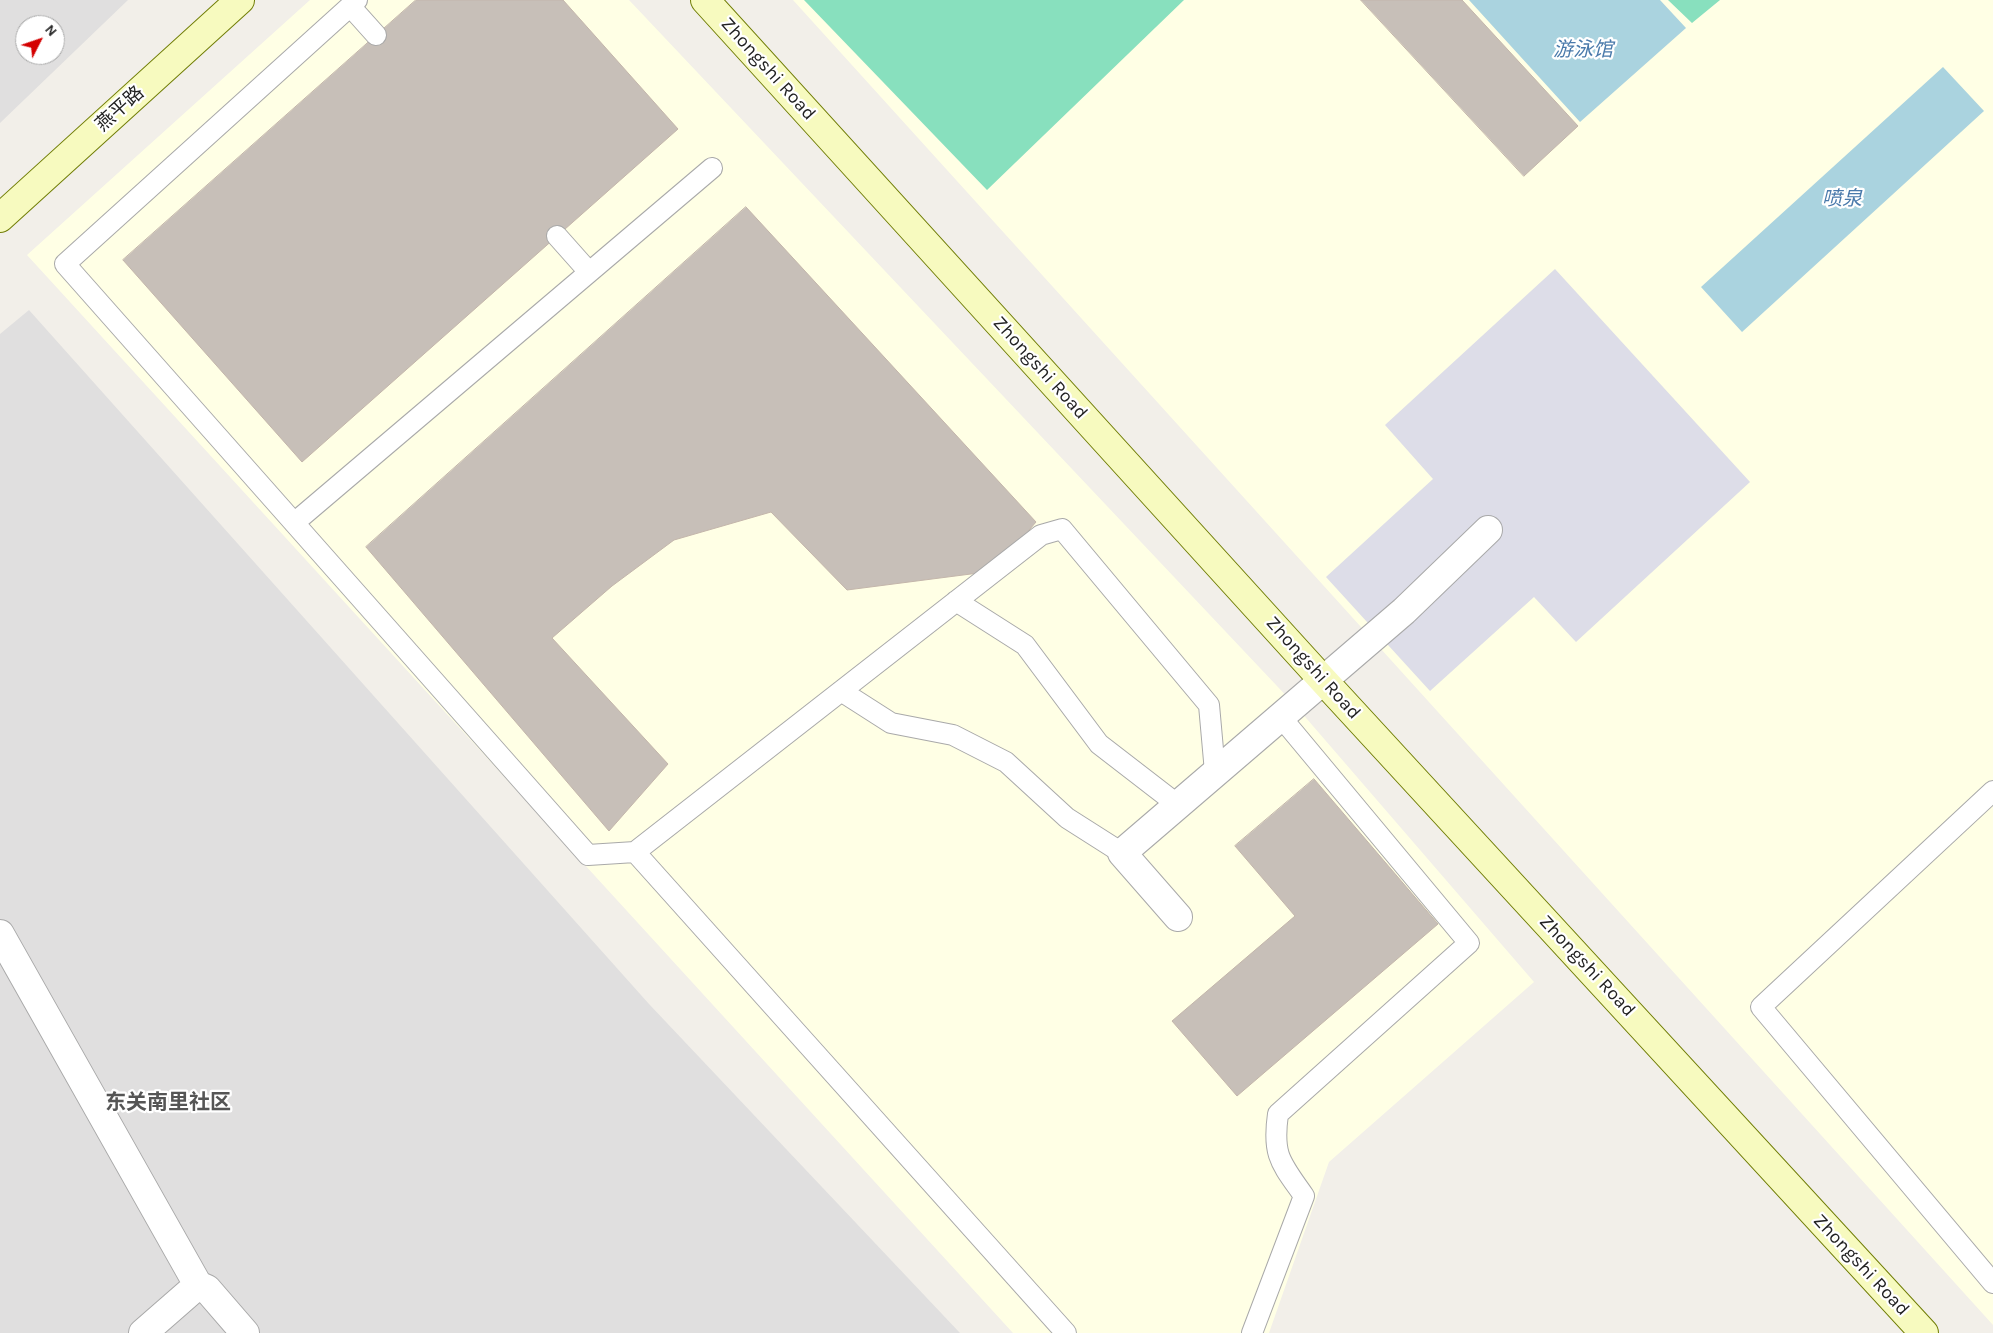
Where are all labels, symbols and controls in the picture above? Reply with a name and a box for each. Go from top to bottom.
street label: Zhongshi Road [716,13,820,125]
north arrow [15,15,65,65]
text: N [41,21,61,40]
water label: 游泳馆 [1553,38,1613,62]
street label: 燕平路 [91,81,149,137]
water label: 喷泉 [1822,187,1862,211]
street label: Zhongshi Road [988,312,1092,424]
street label: Zhongshi Road [1261,612,1365,724]
street label: Zhongshi Road [1534,910,1640,1022]
district label: 东关南里社区 [105,1090,231,1116]
street label: Zhongshi Road [1808,1209,1914,1321]

